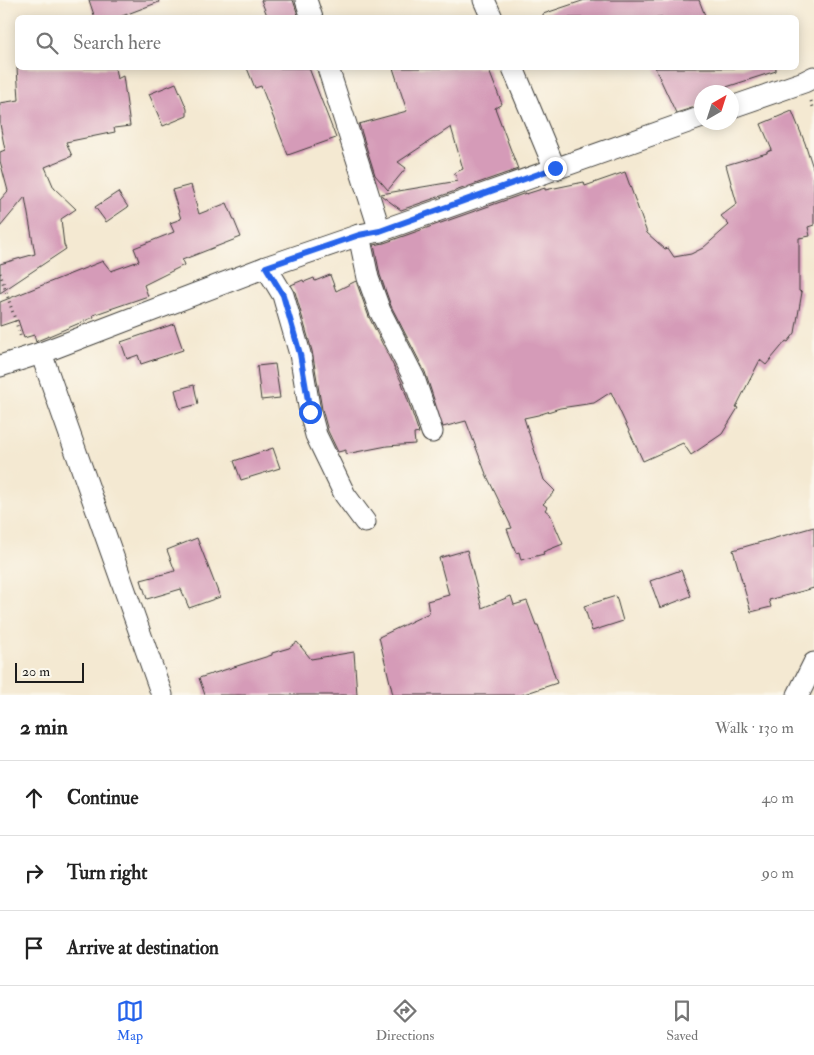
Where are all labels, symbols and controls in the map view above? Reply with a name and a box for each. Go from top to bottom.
search box [15,15,799,70]
icon: search [33,29,61,57]
text: Search here [73,31,161,55]
north arrow [694,85,739,130]
route end [544,157,567,180]
route start [299,401,322,424]
scale bar [15,660,84,683]
text: 20 m [22,663,50,680]
text: 2 min [20,714,68,741]
text: Walk · 130 m [715,718,794,738]
icon: ahead [20,784,48,812]
text: Continue [67,786,138,810]
text: 40 m [761,788,794,808]
icon: right [20,859,48,887]
text: Turn right [67,861,147,885]
text: 90 m [762,863,794,883]
icon: arrive [20,934,48,962]
text: Arrive at destination [67,936,219,960]
tab: Map [116,997,144,1044]
tab: Directions [376,997,434,1044]
tab: Saved [666,997,698,1044]

